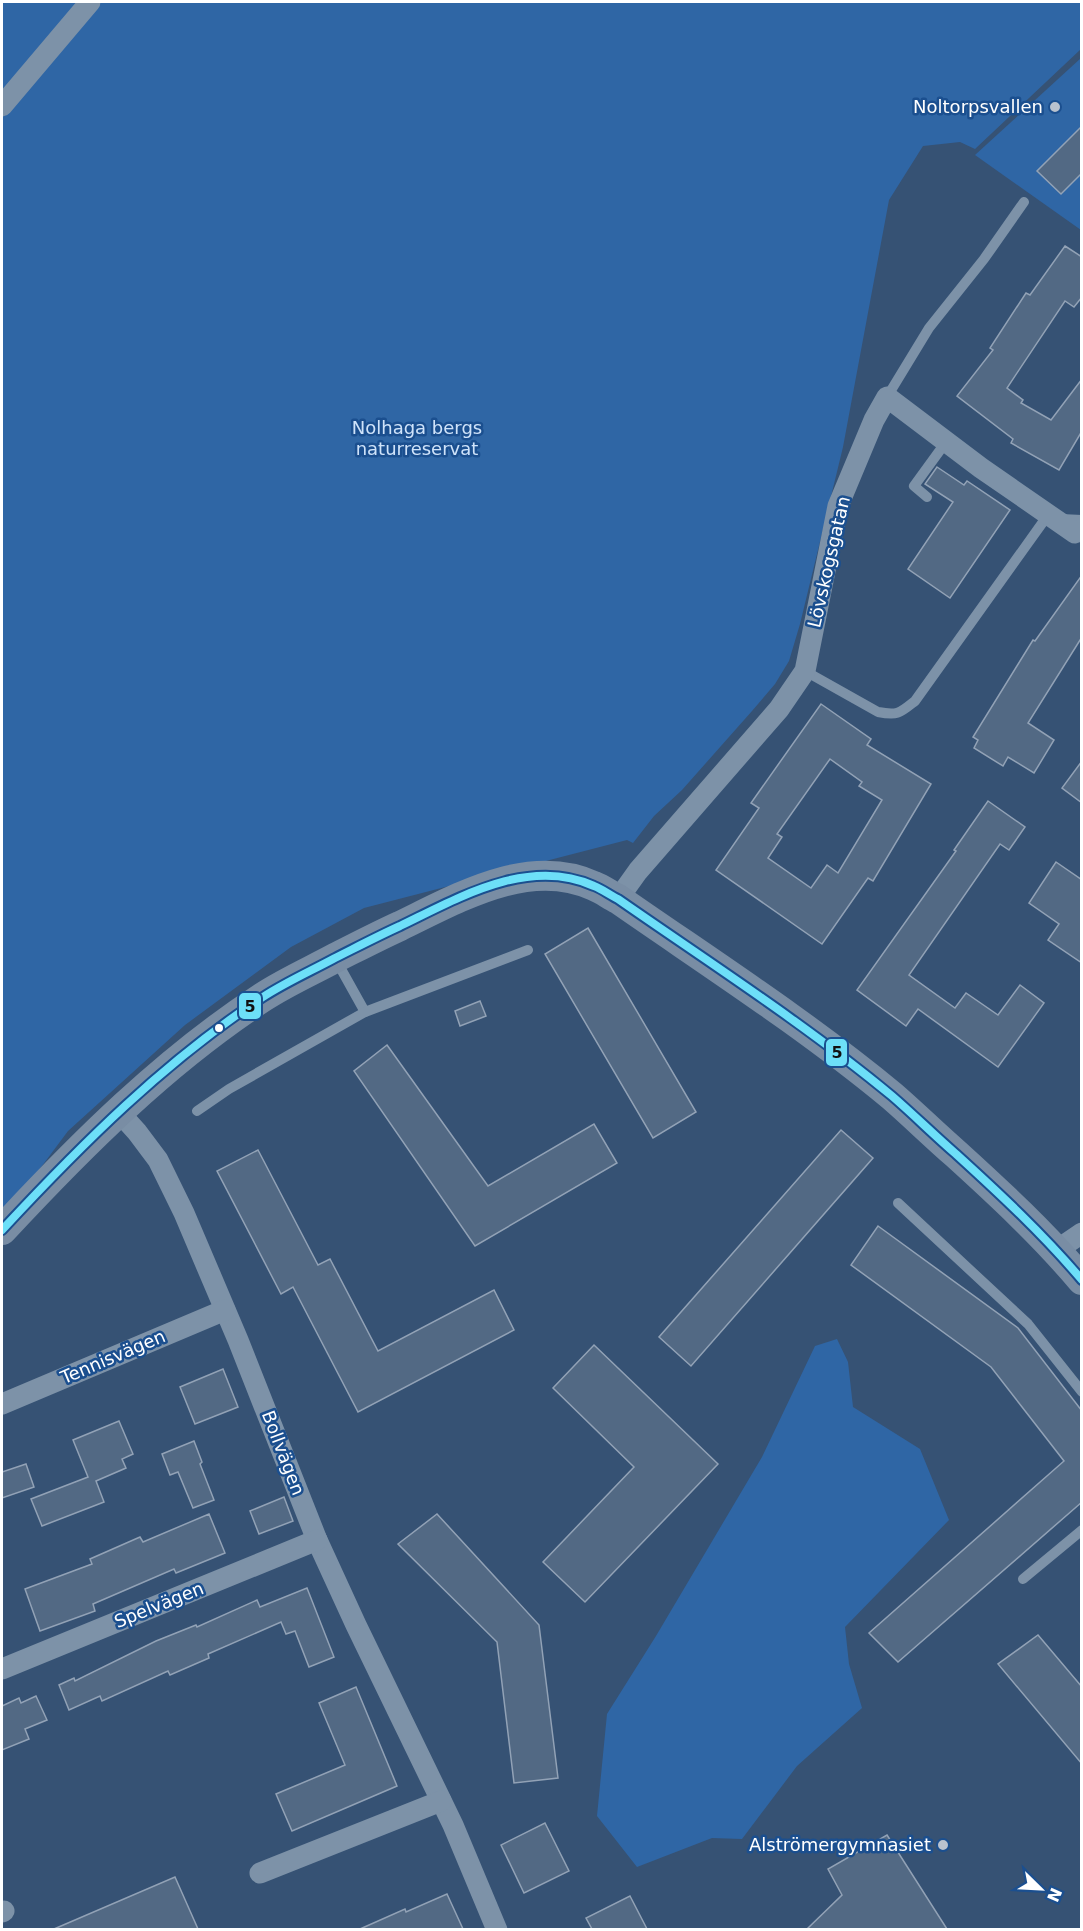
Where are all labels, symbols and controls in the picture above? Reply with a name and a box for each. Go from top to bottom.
place label: Noltorpsvallen [913,96,1043,117]
marker: Noltorpsvallen [1048,100,1062,114]
park label: Nolhaga bergs naturreservat [352,417,482,459]
street label: Lövskogsgatan [803,494,854,630]
line badge: 5 [238,992,262,1020]
text: 5 [244,997,256,1016]
unlabelled marker [213,1022,225,1034]
line badge: 5 [825,1038,848,1067]
text: 5 [831,1043,843,1062]
street label: Tennisvägen [56,1325,168,1388]
street label: Bollvägen [258,1408,309,1498]
street label: Spelvägen [111,1577,207,1632]
place label: Alströmergymnasiet [749,1834,931,1855]
marker: Alströmergymnasiet [936,1838,950,1852]
north arrow [1011,1859,1071,1919]
text: N [1043,1885,1066,1905]

